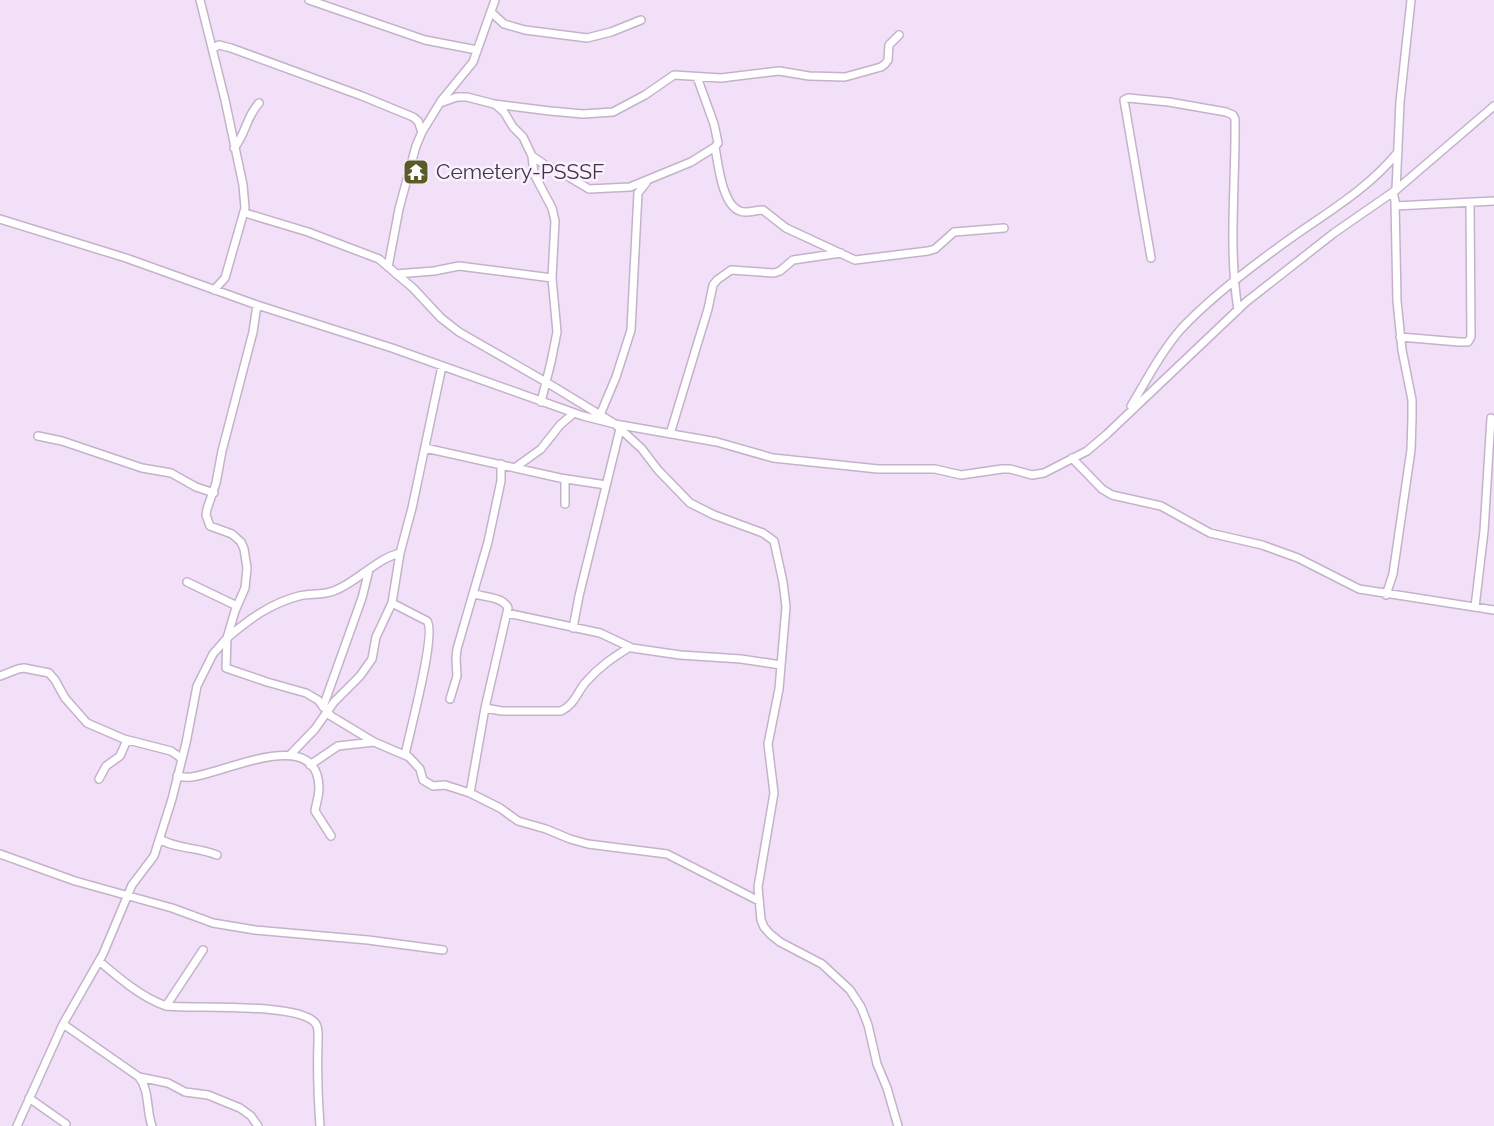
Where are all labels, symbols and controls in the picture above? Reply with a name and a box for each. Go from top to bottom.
temple icon: Cemetery-PSSSF [401,157,431,187]
place label: Cemetery-PSSSF [436,159,604,184]

